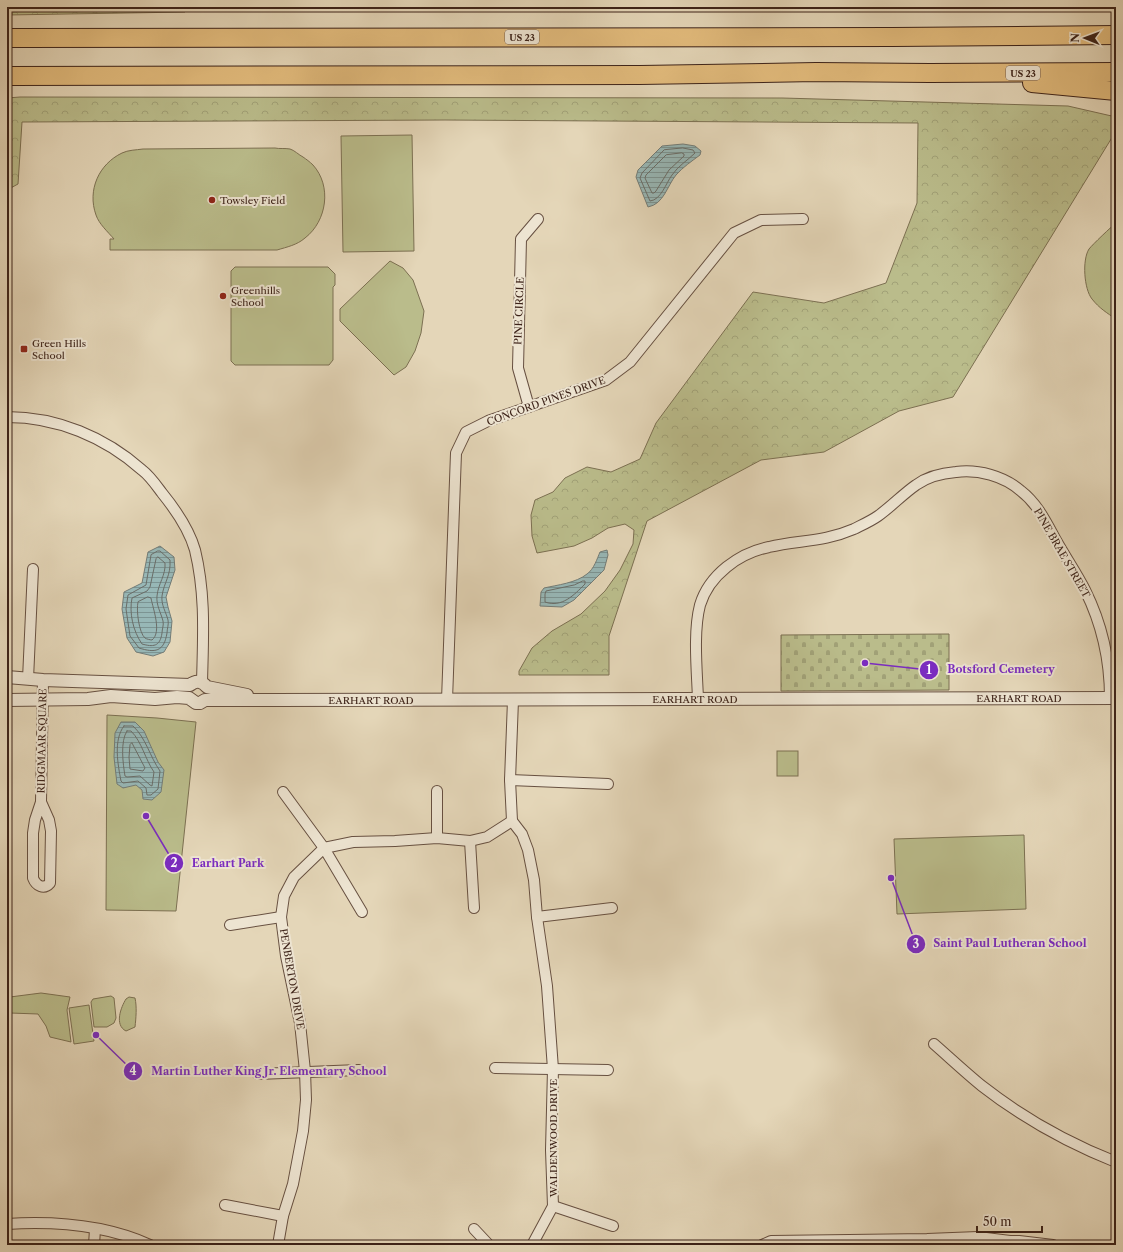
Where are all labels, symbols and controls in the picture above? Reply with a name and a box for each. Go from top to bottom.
north arrow [1065,18,1105,58]
road number: US 23 [505,30,539,44]
text: N [1068,32,1082,43]
road number: US 23 [1006,66,1040,80]
place label: Towsley Field [220,194,285,207]
marker: Towsley Field [207,195,217,205]
street label: PINE CIRCLE [511,277,527,345]
place label: Greenhills School [231,284,280,309]
marker: Greenhills School [218,291,228,301]
place label: Green Hills School [32,337,86,362]
marker: Green Hills School [19,344,29,354]
street label: CONCORD PINES DRIVE [485,373,607,429]
street label: PINE BRAE STREET [1031,506,1093,601]
callout: Botsford Cemetery [919,658,1063,681]
text: 1 [926,662,932,677]
text: Botsford Cemetery [947,662,1055,676]
street label: RIDGMAAR SQUARE [35,688,49,794]
street label: EARHART ROAD [976,692,1062,705]
street label: EARHART ROAD [652,693,738,706]
street label: EARHART ROAD [328,694,414,707]
callout: Earhart Park [164,851,272,874]
text: 2 [170,855,178,870]
text: Earhart Park [192,856,265,870]
street label: PENBERTON DRIVE [277,927,307,1031]
callout: Saint Paul Lutheran School [906,932,1095,955]
text: 3 [913,936,920,951]
text: Saint Paul Lutheran School [933,936,1087,950]
callout: Martin Luther King Jr. Elementary School [123,1060,395,1083]
text: 4 [129,1063,137,1078]
text: Martin Luther King Jr. Elementary School [151,1064,387,1078]
street label: WALDENWOOD DRIVE [547,1079,560,1198]
scale bar [977,1208,1042,1234]
text: 50 m [983,1214,1012,1229]

